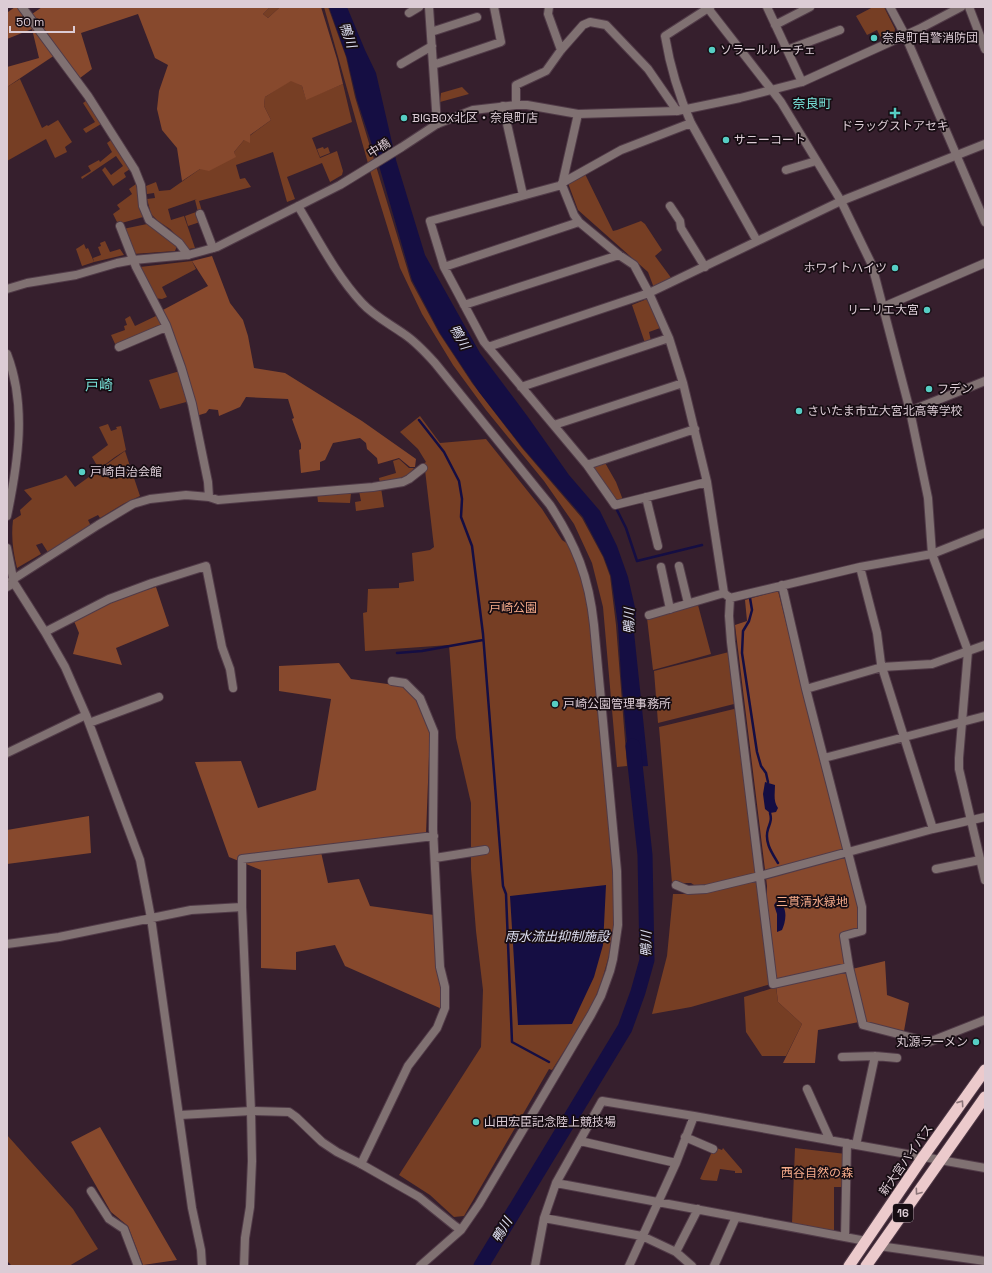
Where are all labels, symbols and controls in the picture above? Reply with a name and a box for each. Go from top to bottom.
scale bar [10,8,74,34]
text: 50 m [16,14,44,30]
water label: 鴨川 [336,20,361,52]
place label: 奈良町自警消防団 [882,30,978,46]
marker: 奈良町自警消防団 [869,33,879,43]
place label: ソラールルーチェ [720,42,816,58]
marker: ソラールルーチェ [707,45,717,55]
district label: 奈良町 [792,95,832,112]
marker: ドラッグストアセキ [890,108,900,118]
place label: BIGBOX北区・奈良町店 [412,110,538,126]
marker: BIGBOX北区・奈良町店 [399,113,409,123]
place label: ドラッグストアセキ [841,118,949,134]
place label: サニーコート [734,132,806,148]
street label: 中橋 [365,135,393,161]
marker: サニーコート [721,135,731,145]
place label: ホワイトハイツ [803,260,887,276]
marker: ホワイトハイツ [890,263,900,273]
place label: リーリエ大宮 [847,302,919,318]
marker: リーリエ大宮 [922,305,932,315]
water label: 鴨川 [446,321,475,354]
district label: 戸崎 [85,376,113,394]
place label: フデン [937,381,973,397]
marker: フデン [924,384,934,394]
place label: さいたま市立大宮北高等学校 [807,403,963,419]
marker: さいたま市立大宮北高等学校 [794,406,804,416]
place label: 戸崎自治会館 [90,464,162,480]
marker: 戸崎自治会館 [77,467,87,477]
park label: 戸崎公園 [489,600,537,616]
water label: 鴨川 [620,606,638,634]
place label: 戸崎公園管理事務所 [563,696,671,712]
marker: 戸崎公園管理事務所 [550,699,560,709]
park label: 三貫清水緑地 [776,894,848,910]
water label: 雨水流出抑制施設 [505,928,611,945]
water label: 鴨川 [637,929,655,957]
place label: 丸源ラーメン [896,1034,968,1050]
marker: 丸源ラーメン [971,1037,981,1047]
one-way arrow [956,1100,964,1107]
place label: 山田宏臣記念陸上競技場 [484,1114,616,1130]
marker: 山田宏臣記念陸上競技場 [471,1117,481,1127]
street label: 新大宮バイパス [875,1121,937,1199]
park label: 西谷自然の森 [781,1165,853,1181]
one-way arrow [916,1188,923,1195]
road number: 16 [893,1204,913,1222]
water label: 鴨川 [488,1213,517,1246]

